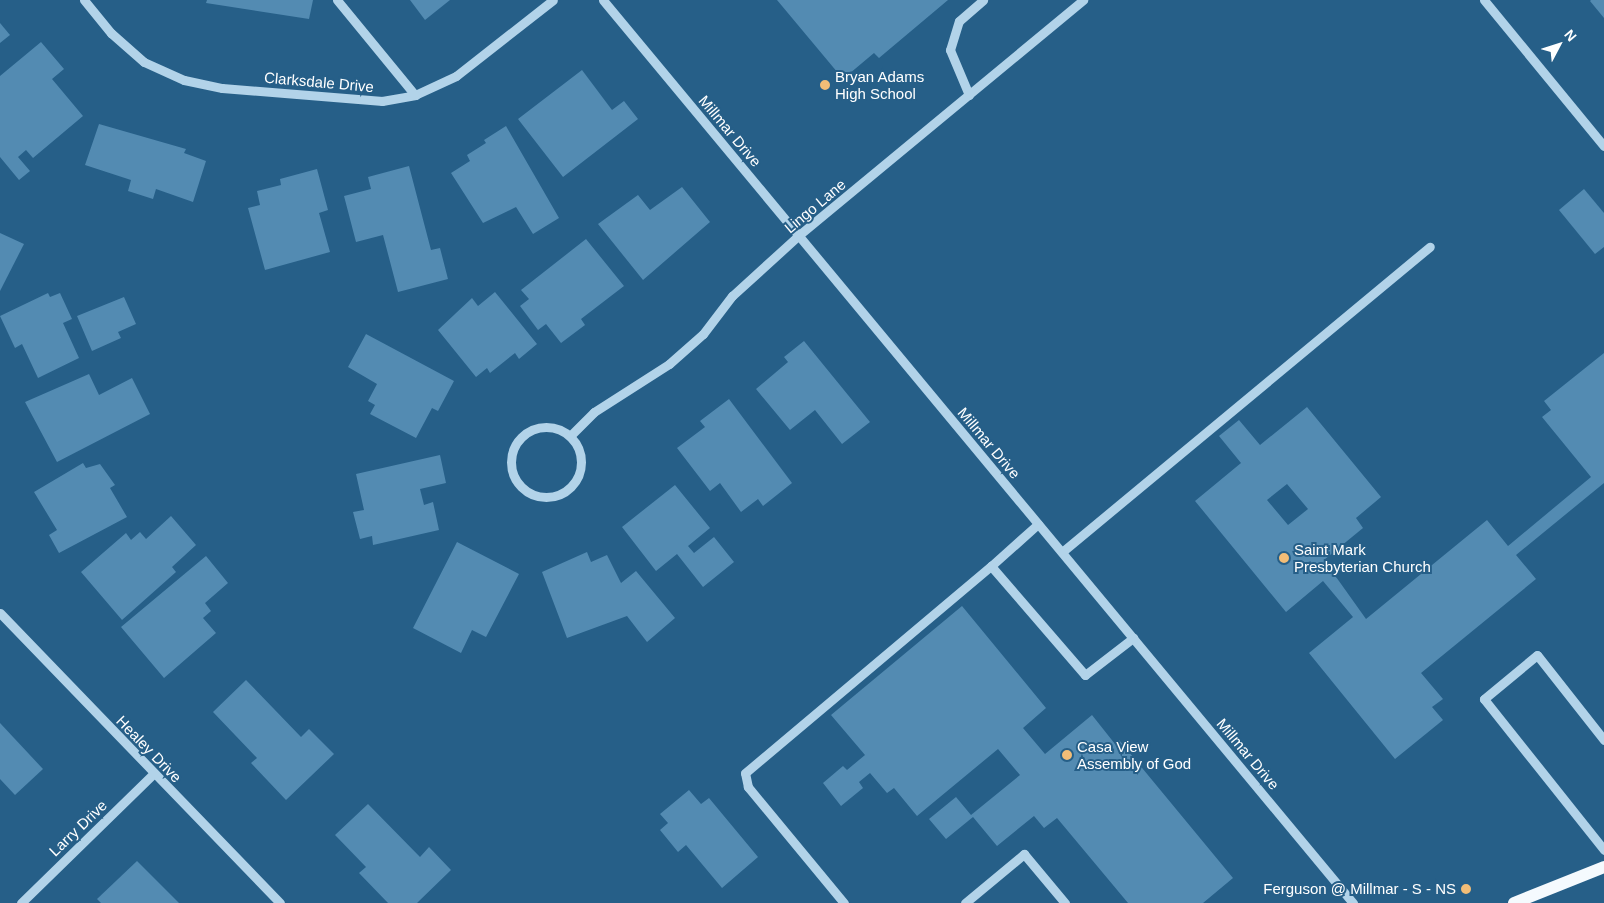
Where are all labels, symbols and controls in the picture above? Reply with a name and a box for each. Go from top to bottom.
north arrow [1534,20,1584,70]
text: N [1561,26,1580,44]
place label: Bryan Adams High School [835,67,925,102]
street label: Clarksdale Drive [263,68,375,96]
marker: Bryan Adams High School [819,79,831,91]
street label: Millmar Drive [695,92,765,170]
street label: Lingo Lane [781,175,849,237]
street label: Millmar Drive [954,404,1024,482]
place label: Saint Mark Presbyterian Church [1294,540,1431,575]
marker: Saint Mark Presbyterian Church [1278,552,1290,564]
street label: Healey Drive [113,712,185,786]
street label: Millmar Drive [1213,715,1283,793]
place label: Casa View Assembly of God [1077,737,1191,772]
marker: Casa View Assembly of God [1061,749,1073,761]
street label: Larry Drive [45,796,111,860]
place label: Ferguson @ Millmar - S - NS [1263,880,1456,898]
marker: Ferguson @ Millmar - S - NS [1460,883,1472,895]

